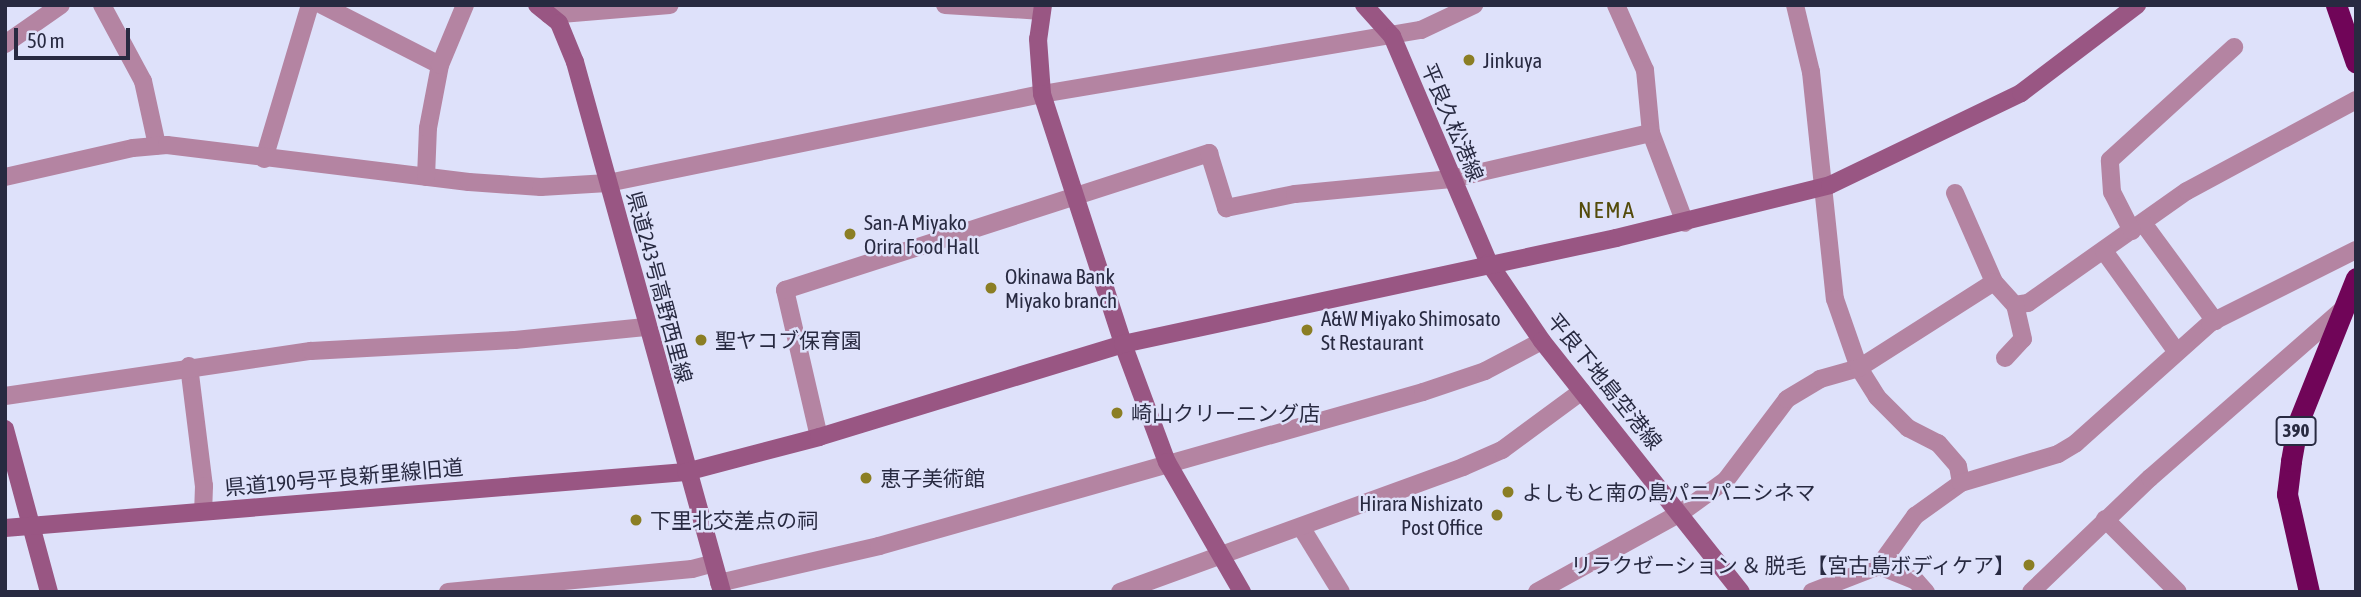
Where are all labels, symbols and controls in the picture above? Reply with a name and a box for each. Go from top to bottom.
scale bar [18,14,133,58]
text: 50 m [27,28,65,52]
place label: Jinkuya [1483,47,1542,73]
marker: Jinkuya [1461,52,1477,68]
street label: 平良久松港線 [1417,59,1489,185]
street label: 県道243号高野西里線 [622,188,698,386]
district label: NEMA [1578,196,1636,224]
place label: San-A Miyako Orira Food Hall [864,209,979,259]
marker: San-A Miyako Orira Food Hall [842,226,858,242]
place label: Okinawa Bank Miyako branch [1005,263,1117,313]
marker: Okinawa Bank Miyako branch [983,280,999,296]
place label: A&W Miyako Shimosato St Restaurant [1321,305,1501,355]
street label: 平良下地島空港線 [1542,308,1668,454]
marker: A&W Miyako Shimosato St Restaurant [1299,322,1315,338]
place label: 聖ヤコブ保育園 [715,327,862,353]
marker: 聖ヤコブ保育園 [693,332,709,348]
place label: 崎山クリーニング店 [1131,400,1320,426]
marker: 崎山クリーニング店 [1109,405,1125,421]
road number: 390 [2275,416,2317,446]
street label: 県道190号平良新里線旧道 [224,454,464,500]
place label: 恵子美術館 [880,465,985,491]
marker: 恵子美術館 [858,470,874,486]
place label: よしもと南の島パニパニシネマ [1522,479,1816,505]
marker: よしもと南の島パニパニシネマ [1500,484,1516,500]
place label: Hirara Nishizato Post Office [1359,490,1483,540]
place label: 下里北交差点の祠 [650,507,818,533]
marker: Hirara Nishizato Post Office [1489,507,1505,523]
marker: 下里北交差点の祠 [628,512,644,528]
place label: リラクゼーション ＆ 脱毛【宮古島ボディケア】 [1568,552,2015,578]
marker: リラクゼーション ＆ 脱毛【宮古島ボディケア】 [2021,557,2037,573]

